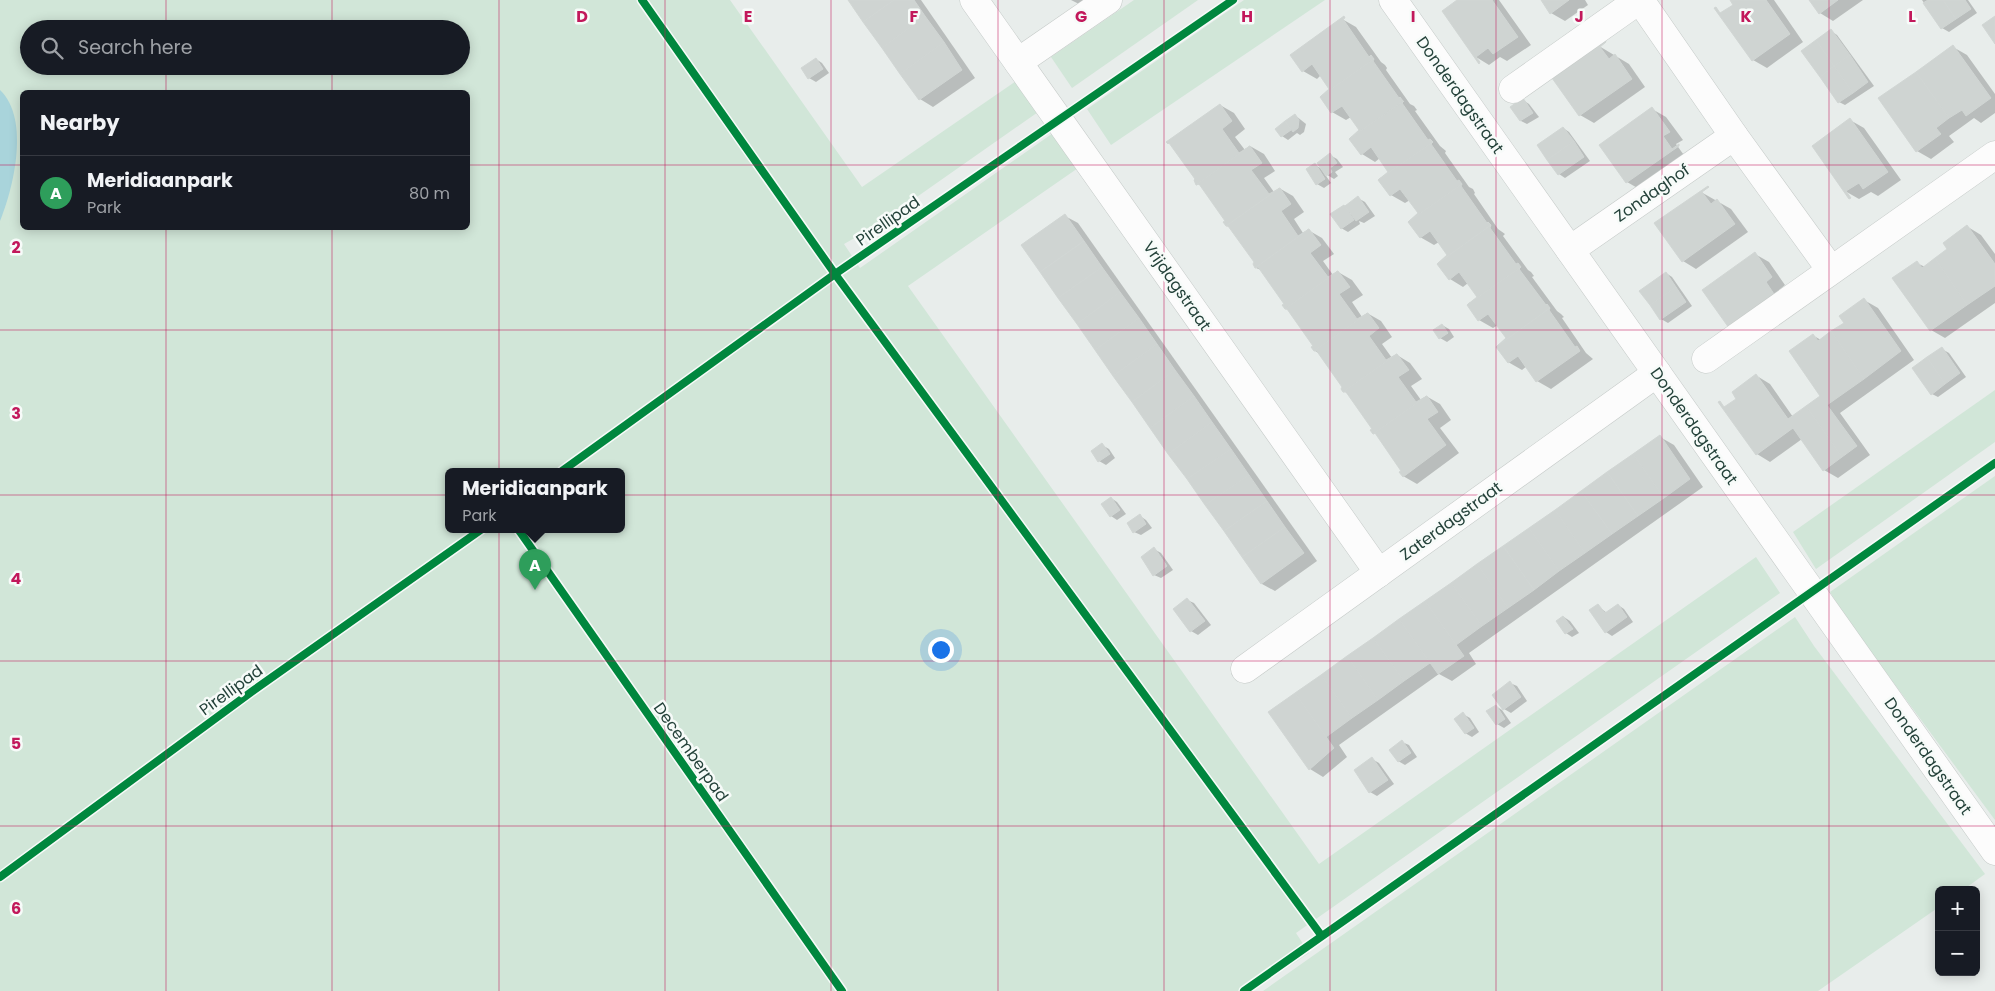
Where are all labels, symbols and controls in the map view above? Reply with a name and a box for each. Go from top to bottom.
text: D [576,5,588,28]
text: E [744,5,752,28]
text: F [910,5,919,28]
text: G [1075,5,1087,28]
text: H [1241,5,1253,28]
text: I [1411,5,1415,28]
text: J [1574,5,1584,28]
text: K [1740,5,1752,28]
text: L [1908,5,1916,28]
search box [20,20,470,75]
street label: Donderdagstraat [1411,32,1509,158]
icon: search [38,34,66,62]
text: Search here [78,34,192,61]
text: Nearby [40,108,120,137]
street label: Zondaghof [1610,159,1694,227]
text: Meridiaanpark [87,167,233,194]
text: A [50,182,62,205]
text: 80 m [409,182,450,205]
street label: Pirellipad [851,191,925,251]
text: Park [87,196,121,219]
text: 2 [11,236,21,259]
street label: Vrijdagstraat [1138,237,1217,336]
street label: Donderdagstraat [1645,363,1743,489]
text: 3 [11,402,21,425]
popup [445,468,625,533]
text: Meridiaanpark [462,475,608,502]
street label: Zaterdagstraat [1395,476,1507,566]
text: Park [462,504,496,527]
pin: A [519,549,551,590]
text: 4 [11,567,22,590]
your location [928,637,954,663]
street label: Pirellipad [195,659,267,721]
street label: Donderdagstraat [1879,693,1977,819]
street label: Decemberpad [648,698,734,806]
text: 5 [11,732,21,755]
map controls [1935,886,1980,976]
button: + [1935,886,1980,931]
text: 6 [11,897,21,920]
button: − [1935,931,1980,976]

